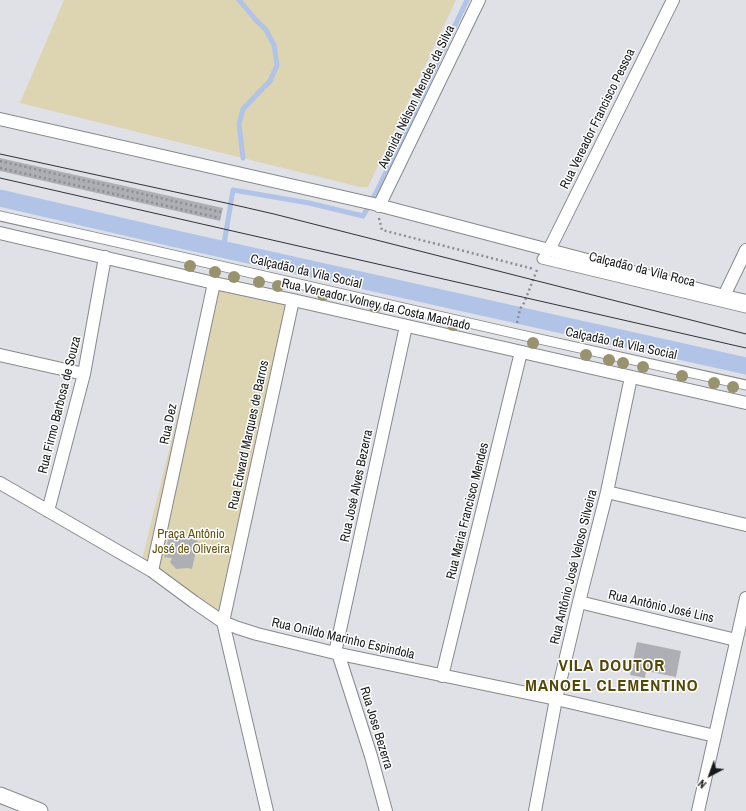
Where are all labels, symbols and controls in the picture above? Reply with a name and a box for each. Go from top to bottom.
street label: Avenida Nélson Mendes da Silva [375,23,459,171]
street label: Rua Vereador Francisco Pessoa [557,46,639,192]
street label: Calçadão da Vila Roca [587,249,697,291]
street label: Calçadão da Vila Social [249,252,363,292]
street label: Rua Vereador Volney da Costa Machado [280,276,472,334]
street label: Calçadão da Vila Social [564,325,678,363]
street label: Rua Firmo Barbosa de Souza [35,335,85,475]
street label: Rua Edward Marques de Barros [226,359,272,511]
street label: Rua Dez [157,402,181,446]
street label: Rua José Alves Bezerra [337,428,377,544]
street label: Rua Maria Francisco Mendes [443,441,493,581]
street label: Rua Antônio José Veloso Silveira [547,488,601,646]
park label: Praça Antônio José de Oliveira [152,527,230,558]
street label: Rua Antônio José Lins [607,587,715,627]
street label: Rua Onildo Marinho Espindola [270,615,416,663]
district label: VILA DOUTOR MANOEL CLEMENTINO [525,656,699,696]
street label: Rua Jose Bezerra [356,685,396,771]
north arrow [690,755,730,795]
text: N [695,777,709,791]

